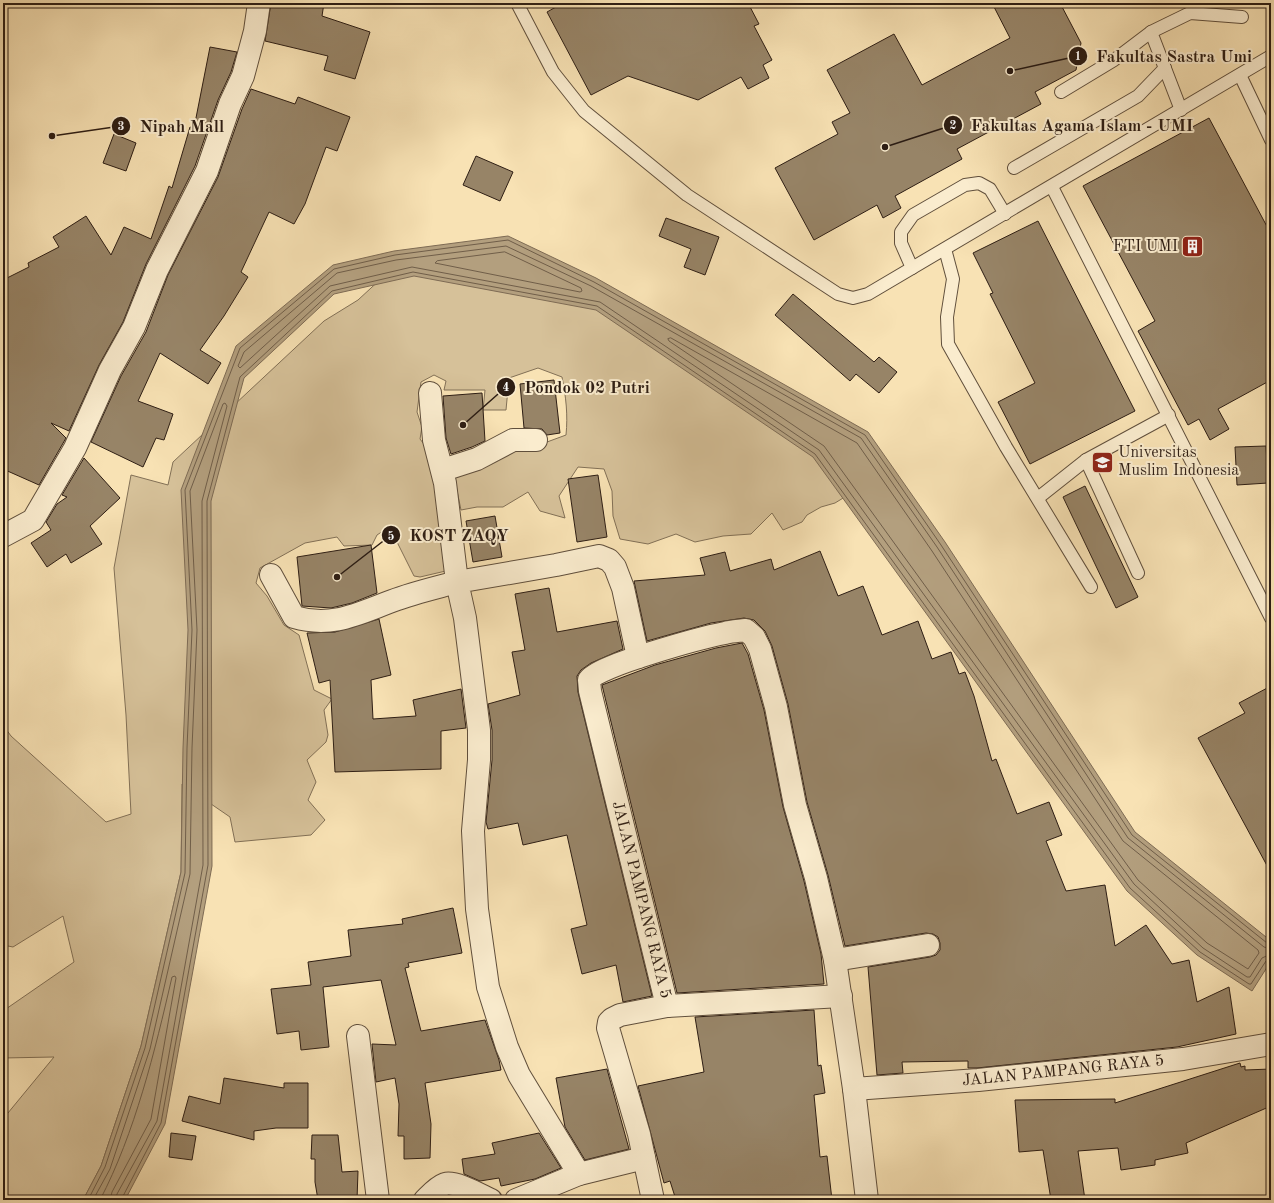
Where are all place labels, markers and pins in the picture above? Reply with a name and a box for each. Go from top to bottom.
callout: Fakultas Sastra Umi [1068,41,1260,70]
callout: Fakultas Agama Islam - UMI [943,110,1201,139]
callout: Nipah Mall [111,111,232,140]
building icon: FTI UMI [1180,234,1206,260]
place label: FTI UMI [1113,239,1178,255]
callout: Pondok 02 Putri [496,372,658,401]
place label: Universitas Muslim Indonesia [1118,445,1239,479]
school or university icon: Universitas Muslim Indonesia [1089,449,1115,475]
callout: KOST ZAQY [381,521,516,550]

